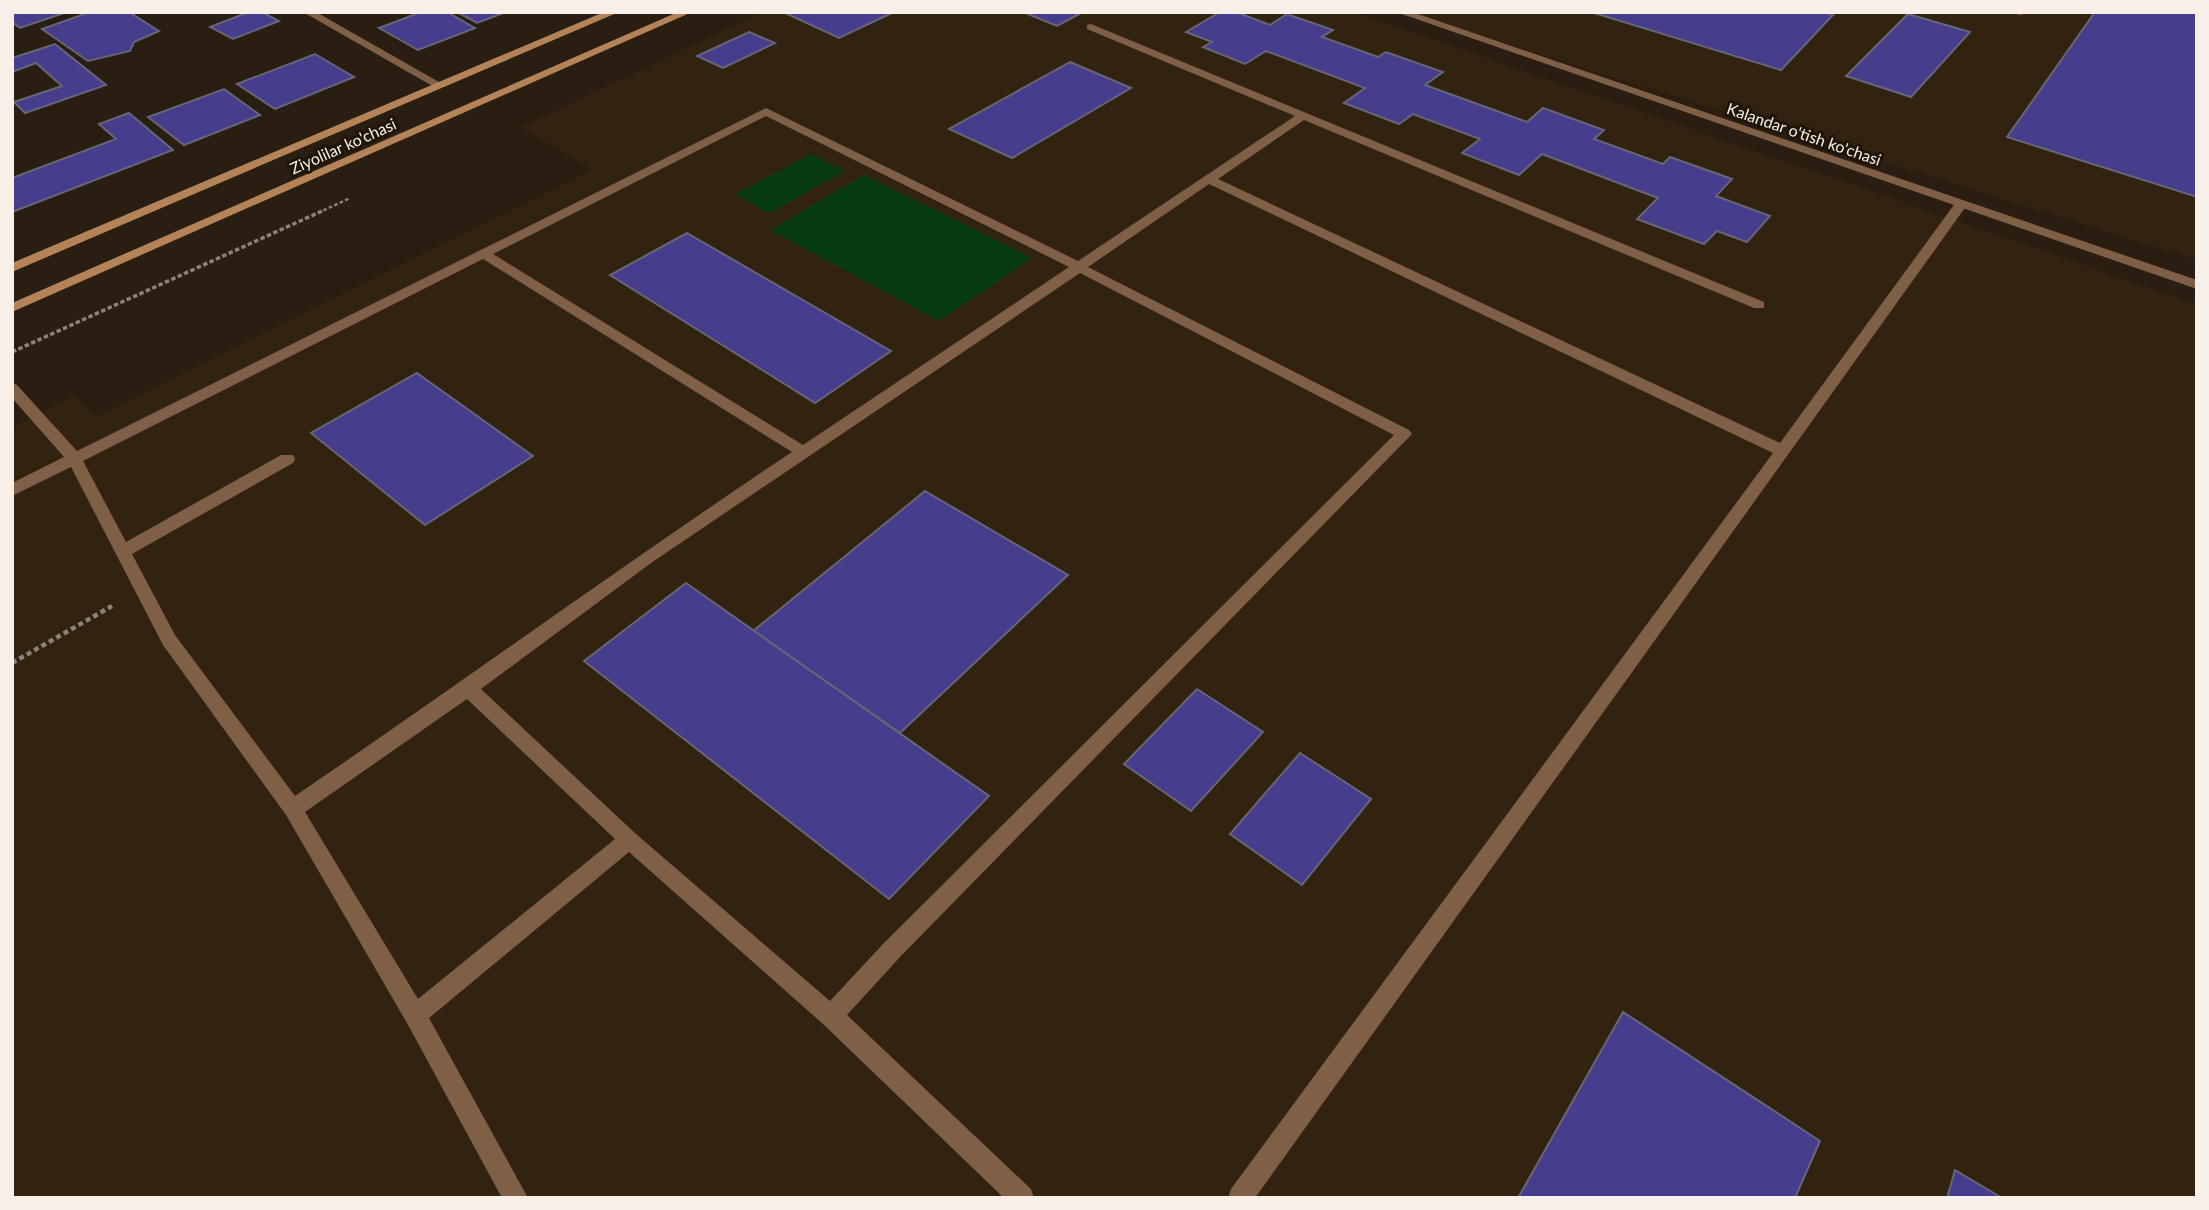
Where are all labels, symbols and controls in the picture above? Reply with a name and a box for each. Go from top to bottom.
street label: Kalandar o'tish ko'chasi [1724,98,1884,169]
street label: Ziyolilar ko'chasi [287,114,399,177]

